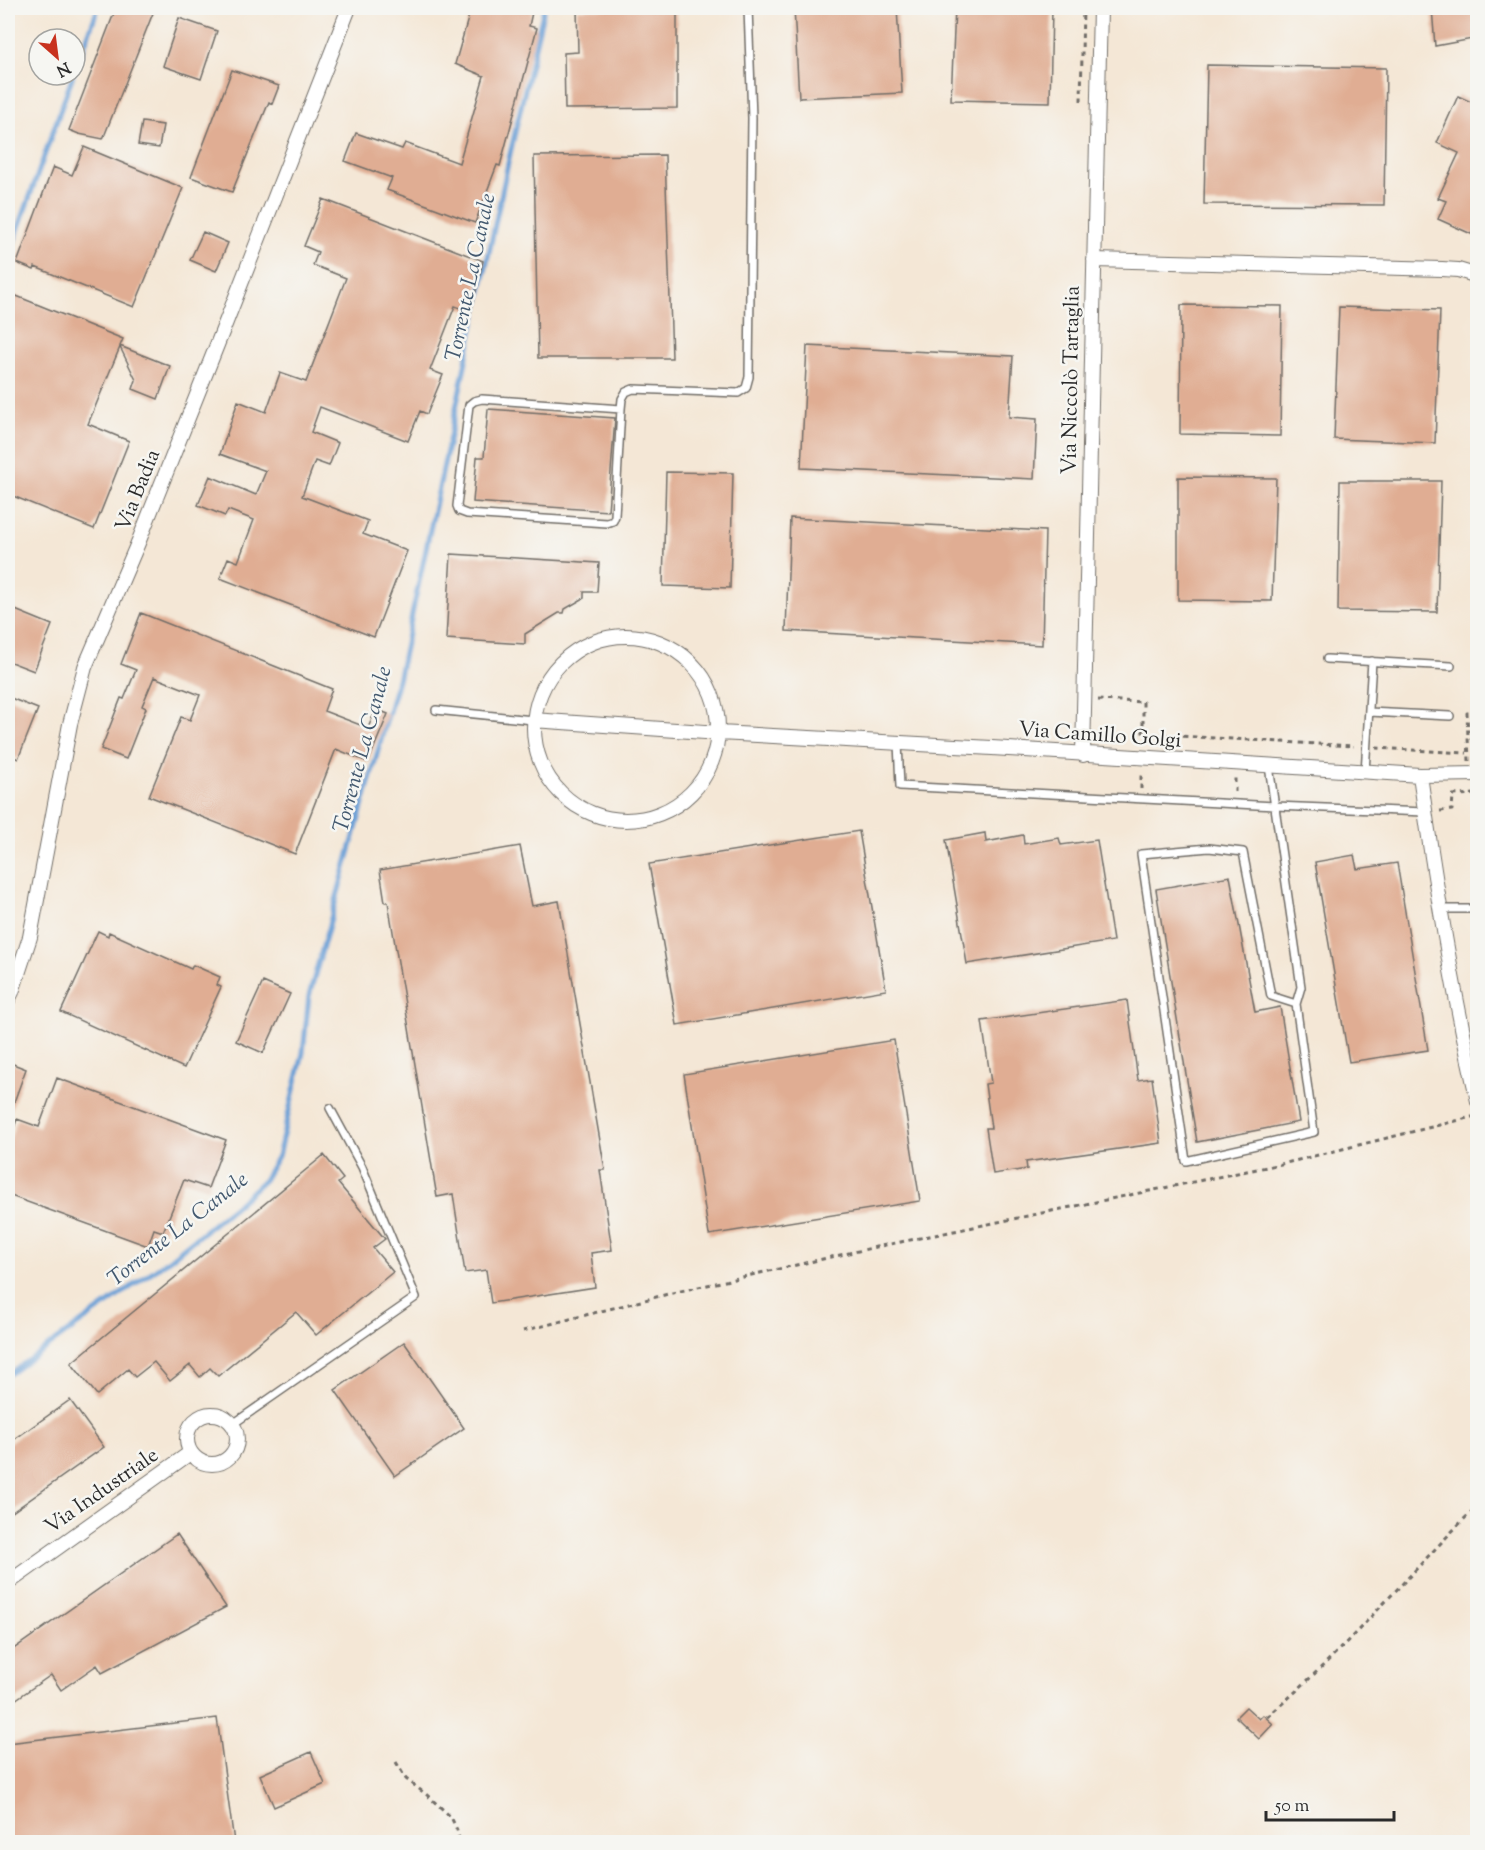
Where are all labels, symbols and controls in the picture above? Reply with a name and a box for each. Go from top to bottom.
north arrow [27,27,87,87]
text: N [52,55,74,81]
water label: Torrente La Canale [439,191,505,365]
street label: Via Niccolò Tartaglia [1055,285,1089,475]
street label: Via Badia [109,445,169,536]
water label: Torrente La Canale [326,663,402,836]
street label: Via Camillo Golgi [1017,715,1182,757]
water label: Torrente La Canale [102,1165,256,1296]
street label: Via Industriale [39,1441,165,1542]
scale bar [1266,1784,1394,1822]
text: 50 m [1274,1794,1310,1820]

